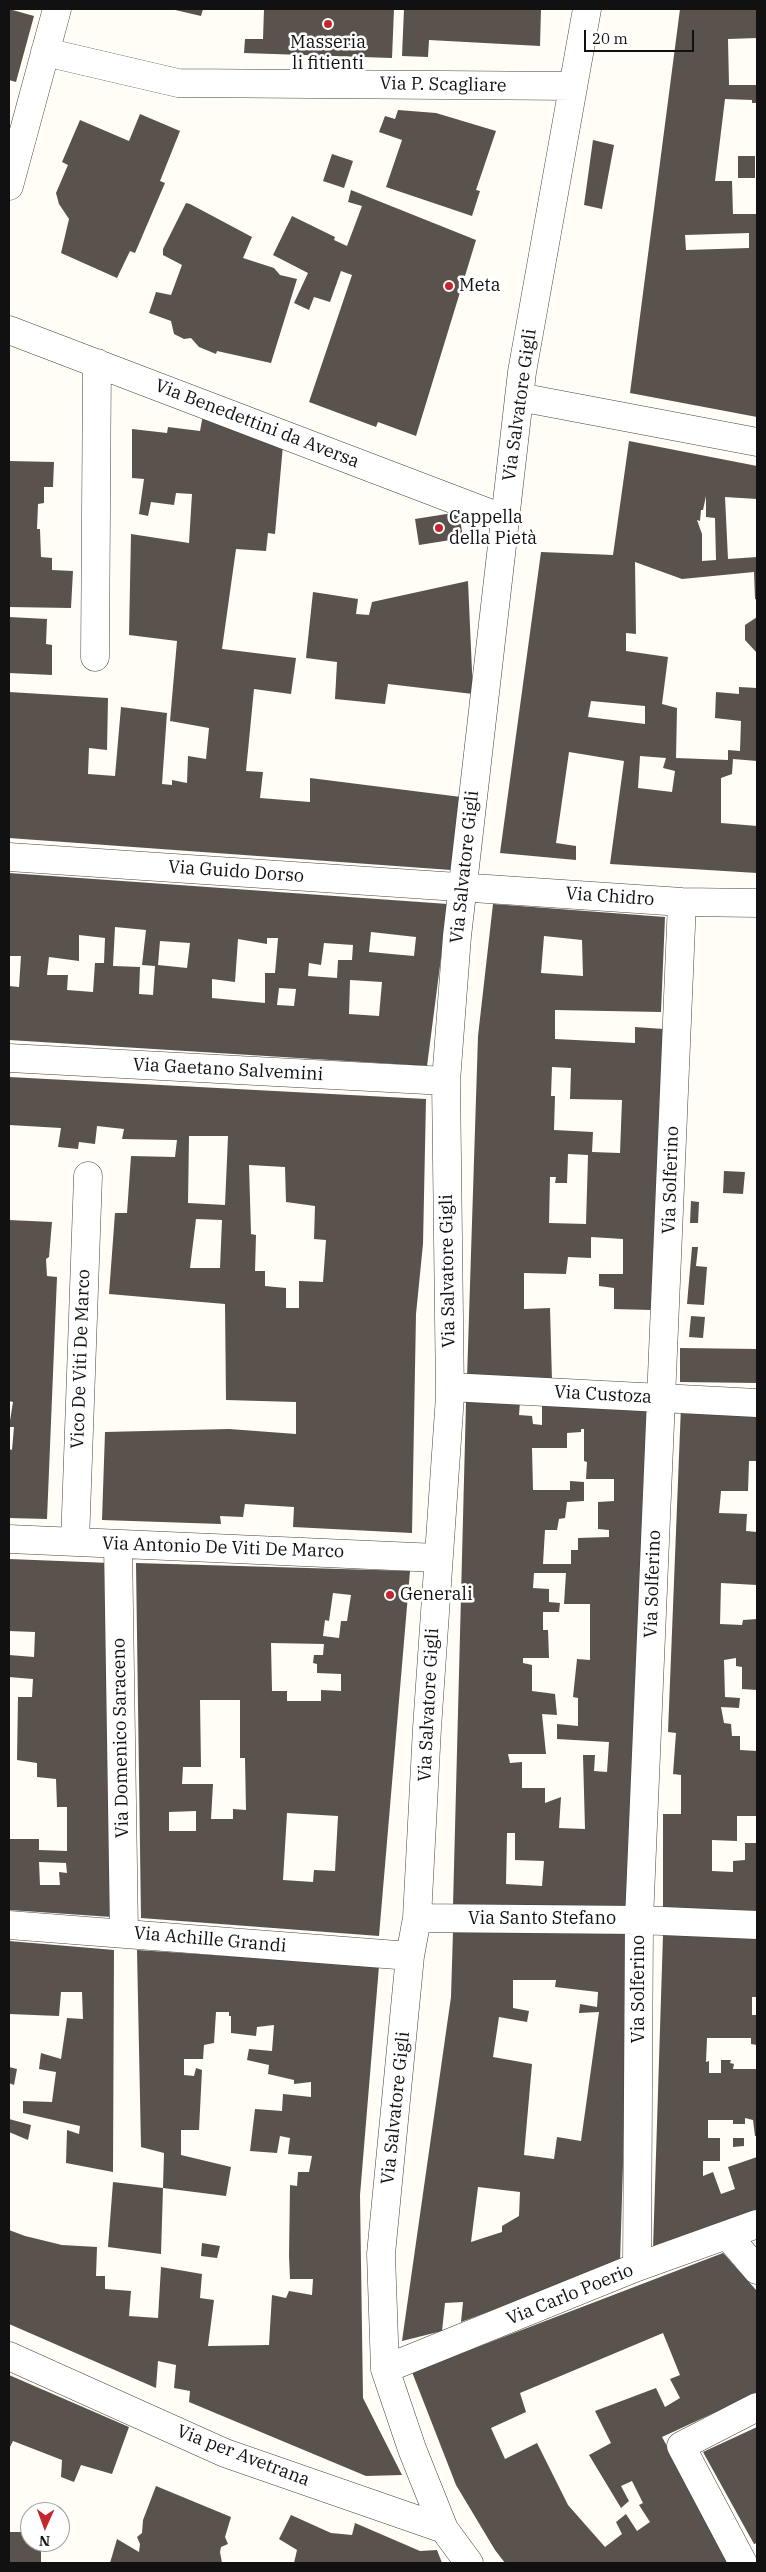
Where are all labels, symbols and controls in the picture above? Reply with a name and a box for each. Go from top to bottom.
marker: Masseria li fitienti [322,18,334,30]
scale bar [586,20,696,52]
text: 20 m [592,29,628,48]
place label: Masseria li fitienti [290,32,366,74]
street label: Via P. Scagliare [379,73,507,97]
place label: Meta [459,275,501,297]
marker: Meta [443,280,455,292]
street label: Via Salvatore Gigli [499,327,541,483]
street label: Via Benedettini da Aversa [152,375,362,473]
place label: Cappella della Pietà [449,507,537,550]
marker: Cappella della Pietà [433,522,445,534]
street label: Via Salvatore Gigli [446,789,484,945]
street label: Via Guido Dorso [167,856,305,888]
street label: Via Chidro [565,883,655,911]
street label: Via Gaetano Salvemini [132,1054,324,1086]
street label: Via Solferino [658,1125,684,1235]
street label: Via Salvatore Gigli [436,1194,460,1348]
street label: Vico De Viti De Marco [67,1269,95,1449]
street label: Via Custoza [553,1382,653,1408]
street label: Via Solferino [640,1529,666,1639]
street label: Via Antonio De Viti De Marco [101,1533,345,1563]
place label: Generali [400,1584,473,1606]
marker: Generali [384,1589,396,1601]
street label: Via Salvatore Gigli [414,1628,444,1782]
street label: Via Domenico Saraceno [108,1638,134,1838]
street label: Via Santo Stefano [468,1908,616,1930]
street label: Via Achille Grandi [133,1923,287,1957]
street label: Via Solferino [628,1935,650,2043]
street label: Via Salvatore Gigli [377,2030,415,2186]
street label: Via Carlo Poerio [503,2260,637,2330]
street label: Via per Avetrana [173,2421,313,2491]
north arrow [20,2502,70,2552]
text: N [39,2532,50,2550]

